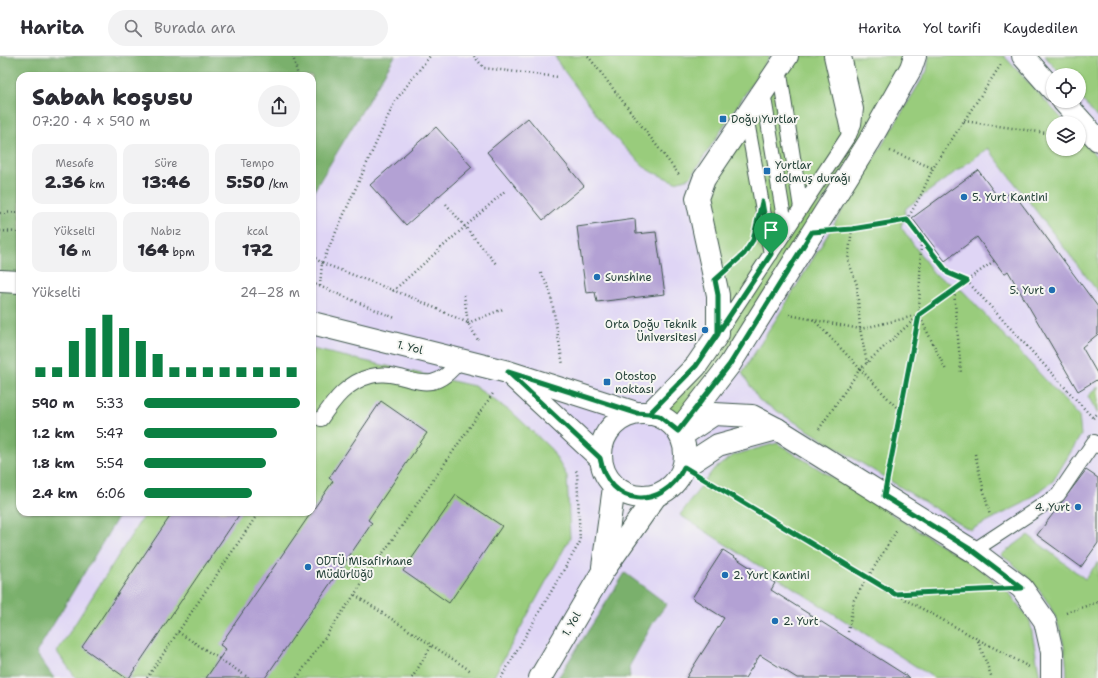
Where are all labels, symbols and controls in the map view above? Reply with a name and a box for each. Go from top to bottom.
search box [108,10,388,46]
text: Harita [20,15,84,40]
icon: search [122,17,144,39]
text: Burada ara [154,18,235,38]
text: Harita [858,19,901,37]
text: Yol tarifi [923,19,981,37]
text: Kaydedilen [1003,19,1078,37]
map controls [1046,68,1086,156]
button: locate [1046,68,1086,108]
text: Sabah koşusu [32,83,193,112]
button: share [258,85,300,127]
place label: Doğu Yurtlar [731,112,798,127]
text: 07:20 · 4 × 590 m [32,113,150,130]
marker: Doğu Yurtlar [718,114,728,124]
button: layers [1046,116,1086,156]
text: Mesafe [55,156,94,171]
text: Süre [154,156,178,171]
text: Tempo [240,156,274,171]
place label: Yurtlar dolmuş durağı [775,158,851,186]
marker: Yurtlar dolmuş durağı [762,166,772,176]
text: 2.36 [45,171,85,193]
text: 13:46 [142,171,190,193]
text: 5:50 [226,171,265,193]
text: km [85,177,105,192]
text: /km [265,177,288,192]
place label: 5. Yurt Kantini [972,190,1048,205]
marker: 5. Yurt Kantini [959,192,969,202]
pin [754,213,788,254]
icon: arrive [760,219,782,241]
text: Yükselti [54,224,95,239]
text: Nabız [151,224,181,239]
text: kcal [247,224,268,239]
text: 16 [58,239,78,261]
text: 164 [137,239,169,261]
text: 172 [242,239,273,261]
text: m [78,245,91,260]
text: bpm [169,245,195,260]
place label: Sunshine [605,270,652,285]
marker: Sunshine [592,272,602,282]
place label: 5. Yurt [1009,283,1044,298]
text: Yükselti [32,284,81,301]
text: 24–28 m [240,284,300,301]
marker: 5. Yurt [1047,285,1057,295]
place label: Orta Doğu Teknik Üniversitesi [605,317,697,345]
marker: Orta Doğu Teknik Üniversitesi [700,325,710,335]
street label: 1. Yol [395,337,425,358]
place label: Otostop noktası [615,369,656,397]
marker: Otostop noktası [602,377,612,387]
text: 590 m [32,395,74,412]
text: 5:33 [96,395,124,412]
text: 1.2 km [32,425,75,442]
text: 5:47 [96,425,124,442]
text: 1.8 km [32,455,75,472]
text: 5:54 [96,455,124,472]
text: 2.4 km [32,485,78,502]
text: 6:06 [96,485,126,502]
place label: 4. Yurt [1035,500,1070,515]
marker: 4. Yurt [1073,502,1083,512]
place label: ODTÜ Misafirhane Müdürlüğü [316,554,413,582]
marker: ODTÜ Misafirhane Müdürlüğü [303,562,313,572]
place label: 2. Yurt Kantini [733,568,810,583]
marker: 2. Yurt Kantini [720,570,730,580]
street label: 1. Yol [558,609,585,639]
place label: 2. Yurt [783,614,819,629]
marker: 2. Yurt [770,616,780,626]

